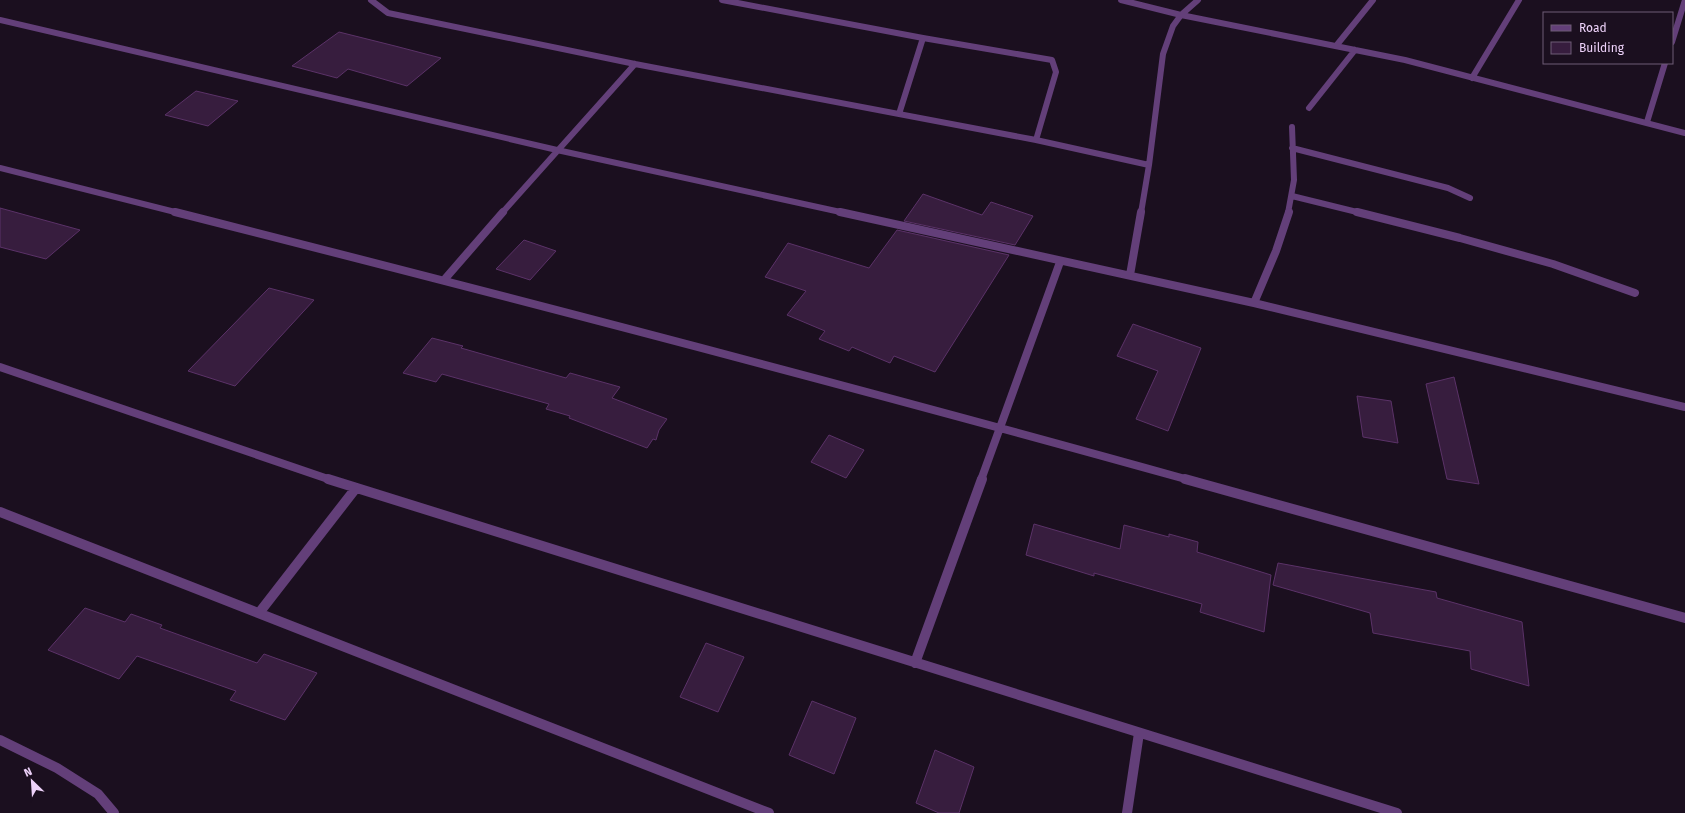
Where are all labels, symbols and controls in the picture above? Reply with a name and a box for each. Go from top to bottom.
legend [1543,12,1673,64]
text: Road [1579,21,1607,35]
text: Building [1579,41,1625,55]
north arrow [12,761,52,801]
text: N [22,765,34,780]

